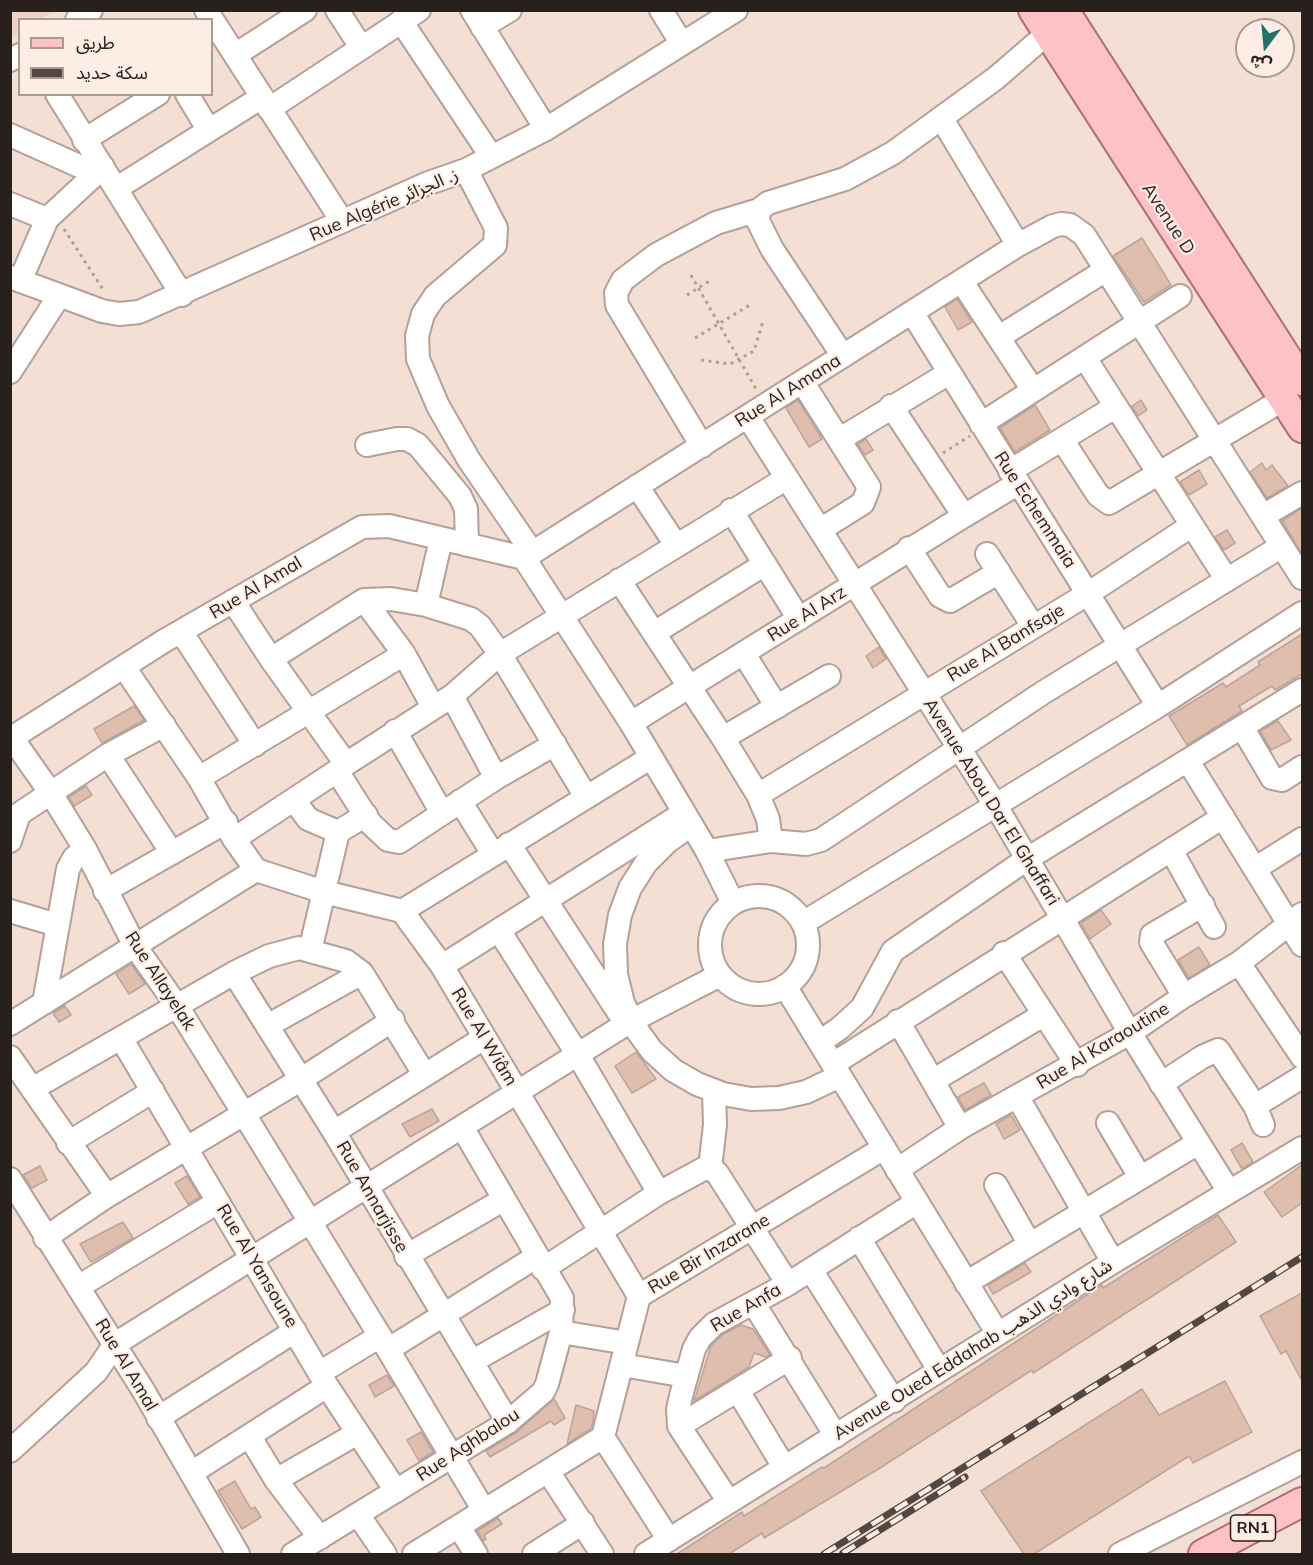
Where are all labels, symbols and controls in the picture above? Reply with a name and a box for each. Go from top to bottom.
legend [18,18,213,96]
north arrow [1235,18,1295,78]
text: طريق [76,31,115,54]
text: ش [1247,51,1274,76]
text: سكة حديد [76,61,148,84]
street label: Rue Algérie ز. الجزائر [306,164,462,246]
street label: Avenue D [1137,179,1199,259]
street label: Rue Al Amana [731,350,845,432]
street label: Rue Echemmaia [989,448,1081,572]
street label: Rue Al Amal [206,552,306,624]
street label: Rue Al Arz [764,581,850,647]
street label: Rue Al Banfsaje [943,600,1069,686]
street label: Avenue Abou Dar El Ghaffari [918,695,1064,909]
street label: Rue Allayelak [120,928,200,1034]
street label: Rue Al Wiâm [446,984,522,1090]
street label: Rue Al Karaoutine [1033,998,1173,1094]
street label: Rue Annarjisse [331,1137,413,1257]
street label: Rue Al Yansoune [212,1200,302,1332]
street label: Rue Bir Inzarane [644,1209,774,1299]
street label: Avenue Oued Eddahab شارع وادي الذهب [830,1255,1116,1445]
street label: Rue Anfa [707,1279,785,1337]
street label: Rue Al Amal [90,1315,162,1415]
street label: Rue Aghbalou [412,1404,524,1486]
road number: RN1 [1230,1515,1276,1541]

